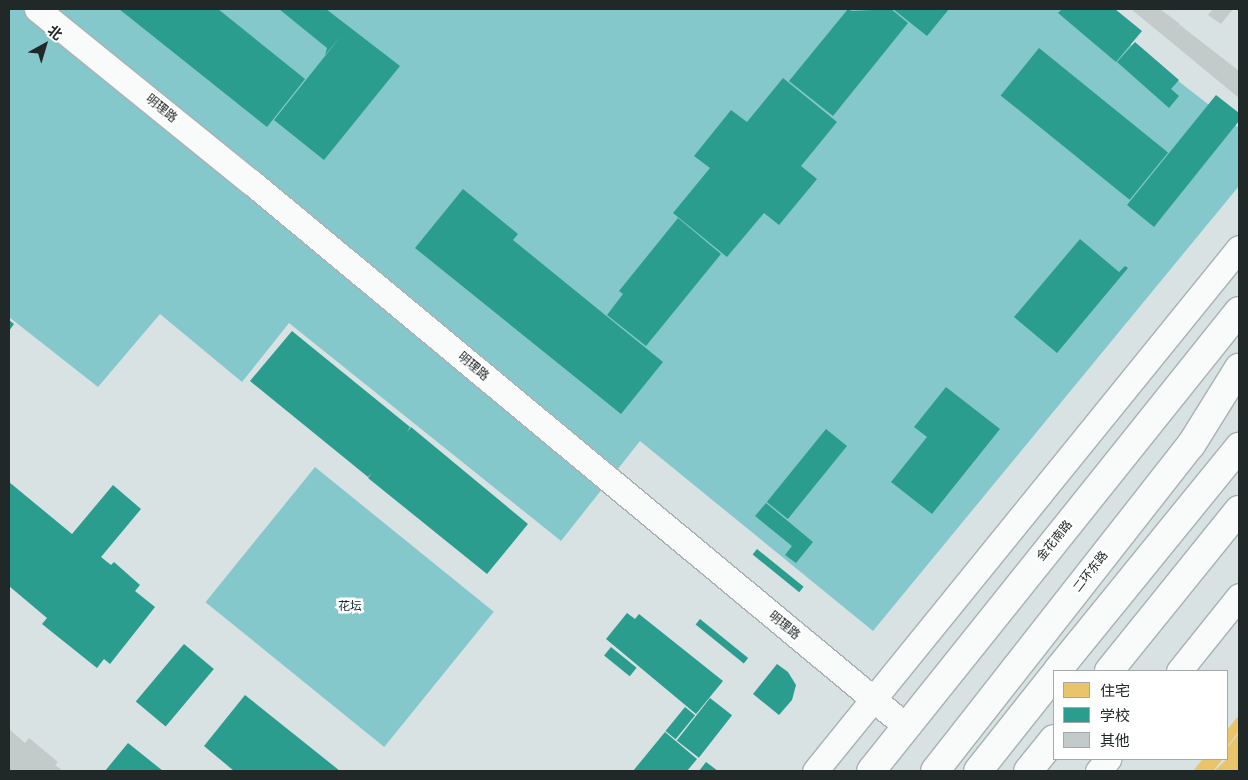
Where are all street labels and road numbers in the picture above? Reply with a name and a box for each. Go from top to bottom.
street label: 明理路 [142,92,180,126]
street label: 明理路 [455,350,491,384]
street label: 金花南路 [1034,518,1076,564]
street label: 二环东路 [1071,549,1111,595]
street label: 明理路 [765,609,803,643]

